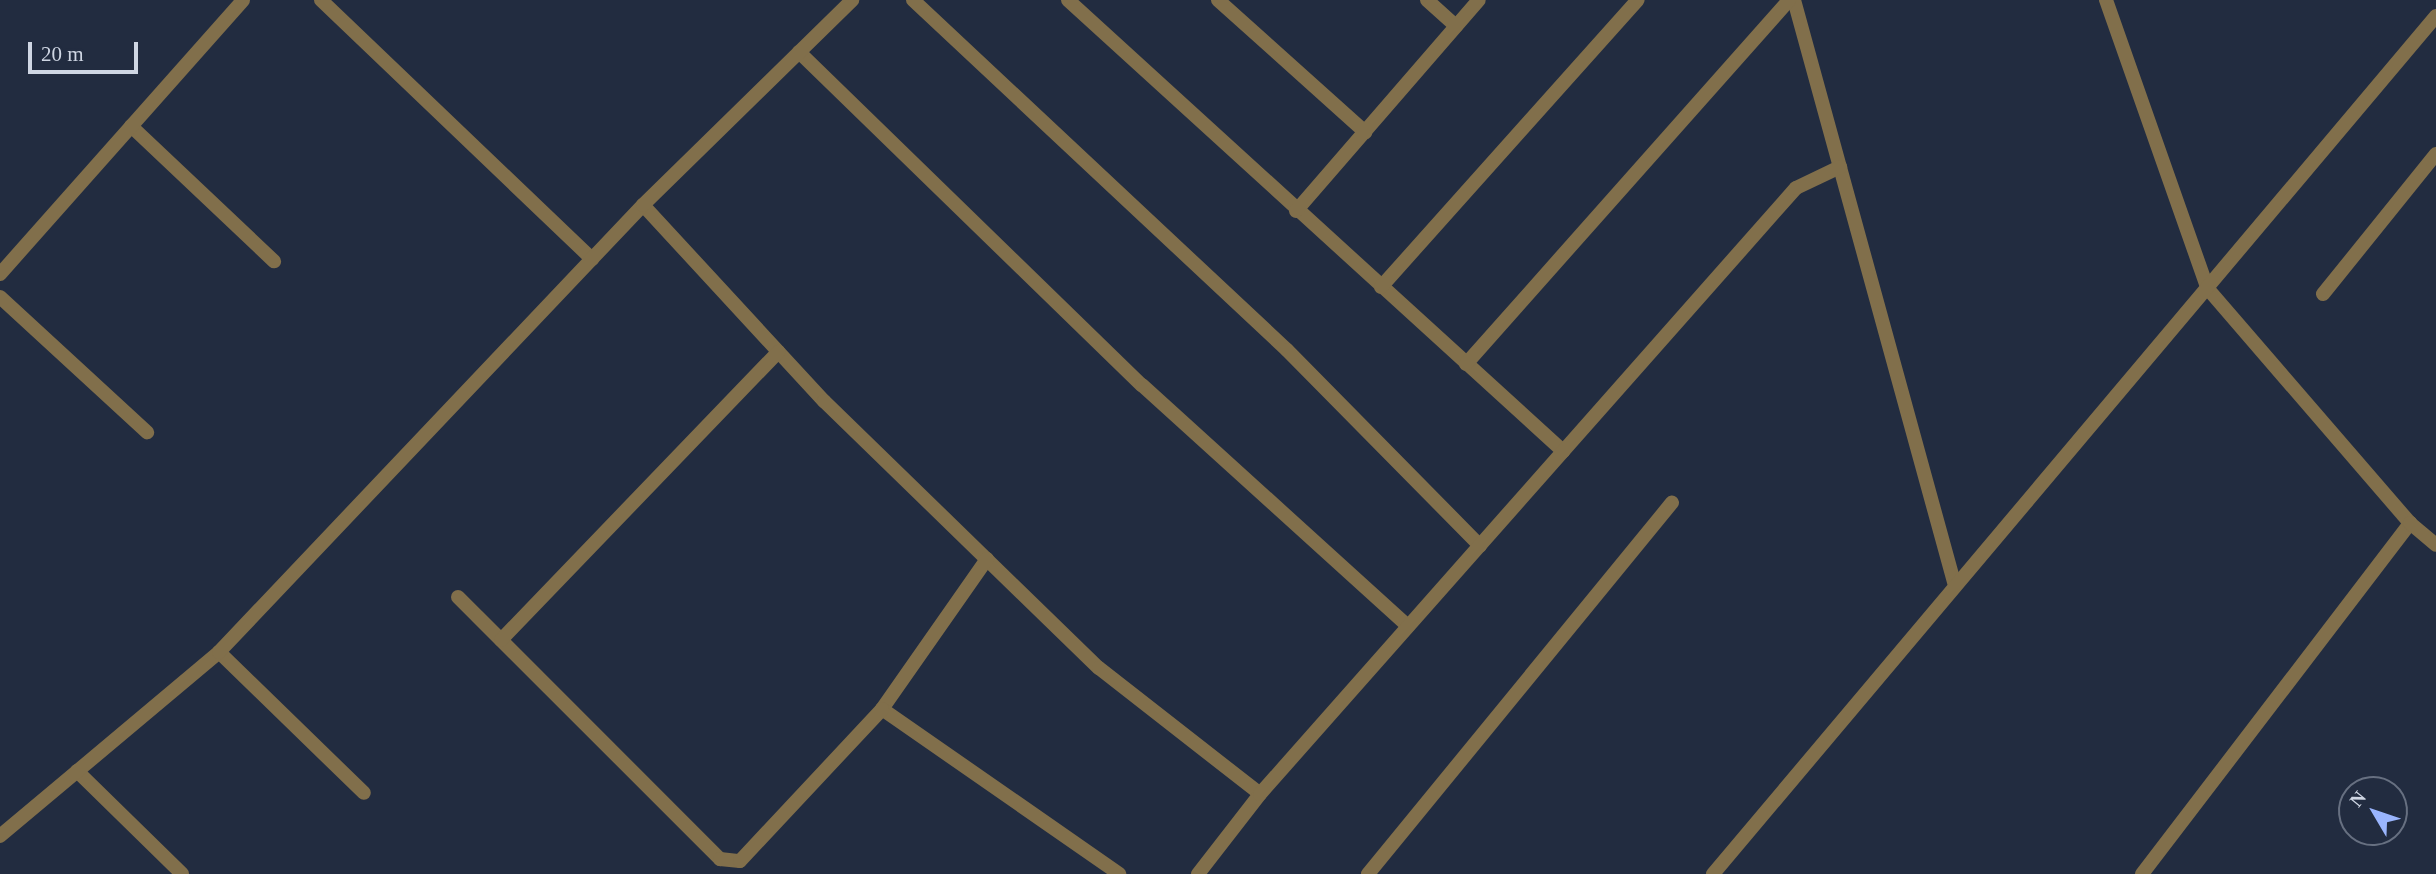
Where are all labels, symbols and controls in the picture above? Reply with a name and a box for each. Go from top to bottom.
scale bar [32,28,142,72]
text: 20 m [41,42,84,66]
north arrow [2338,776,2408,846]
text: N [2345,787,2370,811]

